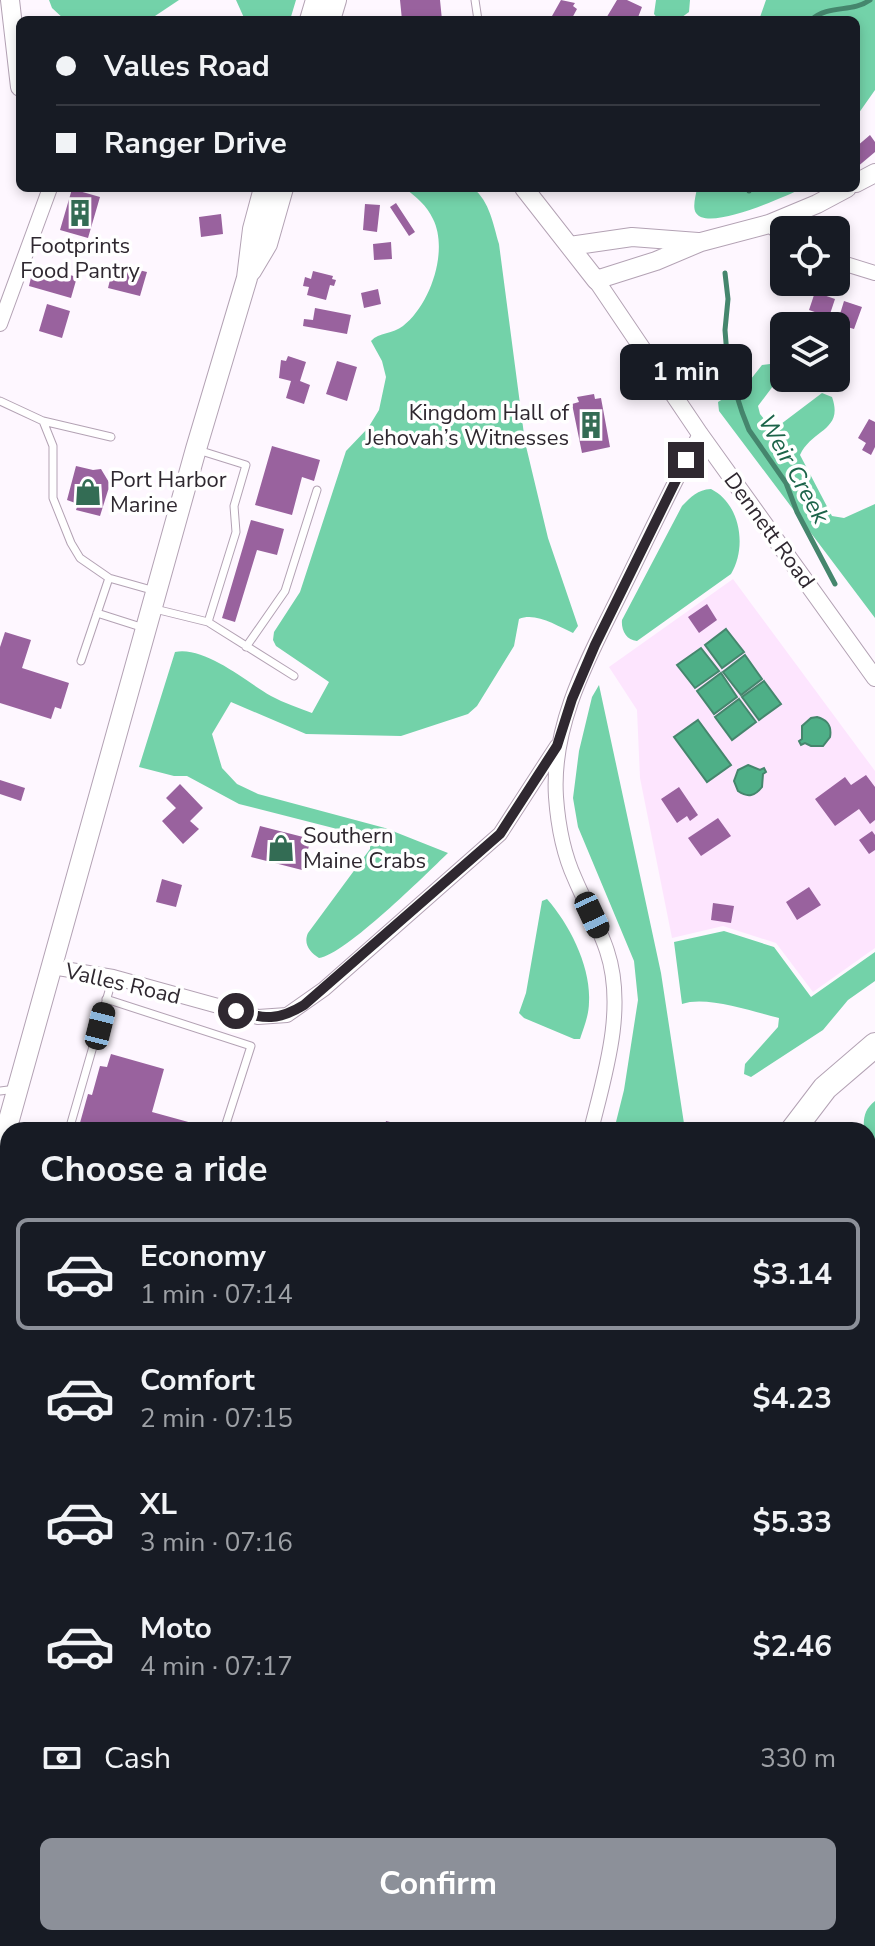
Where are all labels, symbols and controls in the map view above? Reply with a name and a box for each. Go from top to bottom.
text: Valles Road [104,46,270,87]
text: Ranger Drive [104,123,287,164]
building icon: Footprints Food Pantry [65,198,95,228]
map controls [770,216,850,392]
button: locate [770,216,850,296]
place label: Footprints Food Pantry [20,231,141,286]
button: layers [770,312,850,392]
callout: 1 min [620,344,752,400]
text: 1 min [652,354,720,389]
place label: Kingdom Hall of Jehovah’s Witnesses [364,398,570,453]
water label: Weir Creek [751,409,838,530]
building icon: Kingdom Hall of Jehovah’s Witnesses [576,410,606,440]
route end [668,442,704,478]
place label: Port Harbor Marine [110,465,227,520]
street label: Dennett Road [717,466,821,595]
shop icon: Port Harbor Marine [73,477,103,507]
place label: Southern Maine Crabs [303,821,426,876]
shop icon: Southern Maine Crabs [266,833,296,863]
car [571,888,613,942]
street label: Valles Road [61,956,183,1012]
route start [218,993,254,1029]
car [83,1000,117,1052]
text: Choose a ride [40,1145,268,1194]
text: Economy [140,1236,266,1277]
icon: car [44,1238,116,1310]
text: $3.14 [753,1254,832,1295]
text: 1 min · 07:14 [140,1277,293,1312]
text: Comfort [140,1360,255,1401]
icon: car [44,1362,116,1434]
text: $4.23 [753,1378,832,1419]
text: 2 min · 07:15 [140,1401,293,1436]
text: XL [140,1484,177,1525]
icon: car [44,1486,116,1558]
text: $5.33 [753,1502,832,1543]
text: 3 min · 07:16 [140,1525,293,1560]
text: Moto [140,1608,212,1649]
icon: car [44,1610,116,1682]
text: $2.46 [753,1626,832,1667]
text: 4 min · 07:17 [140,1649,293,1684]
icon: cash [40,1736,84,1780]
text: Cash [104,1738,171,1779]
text: 330 m [760,1741,836,1776]
button: Confirm [40,1838,836,1930]

